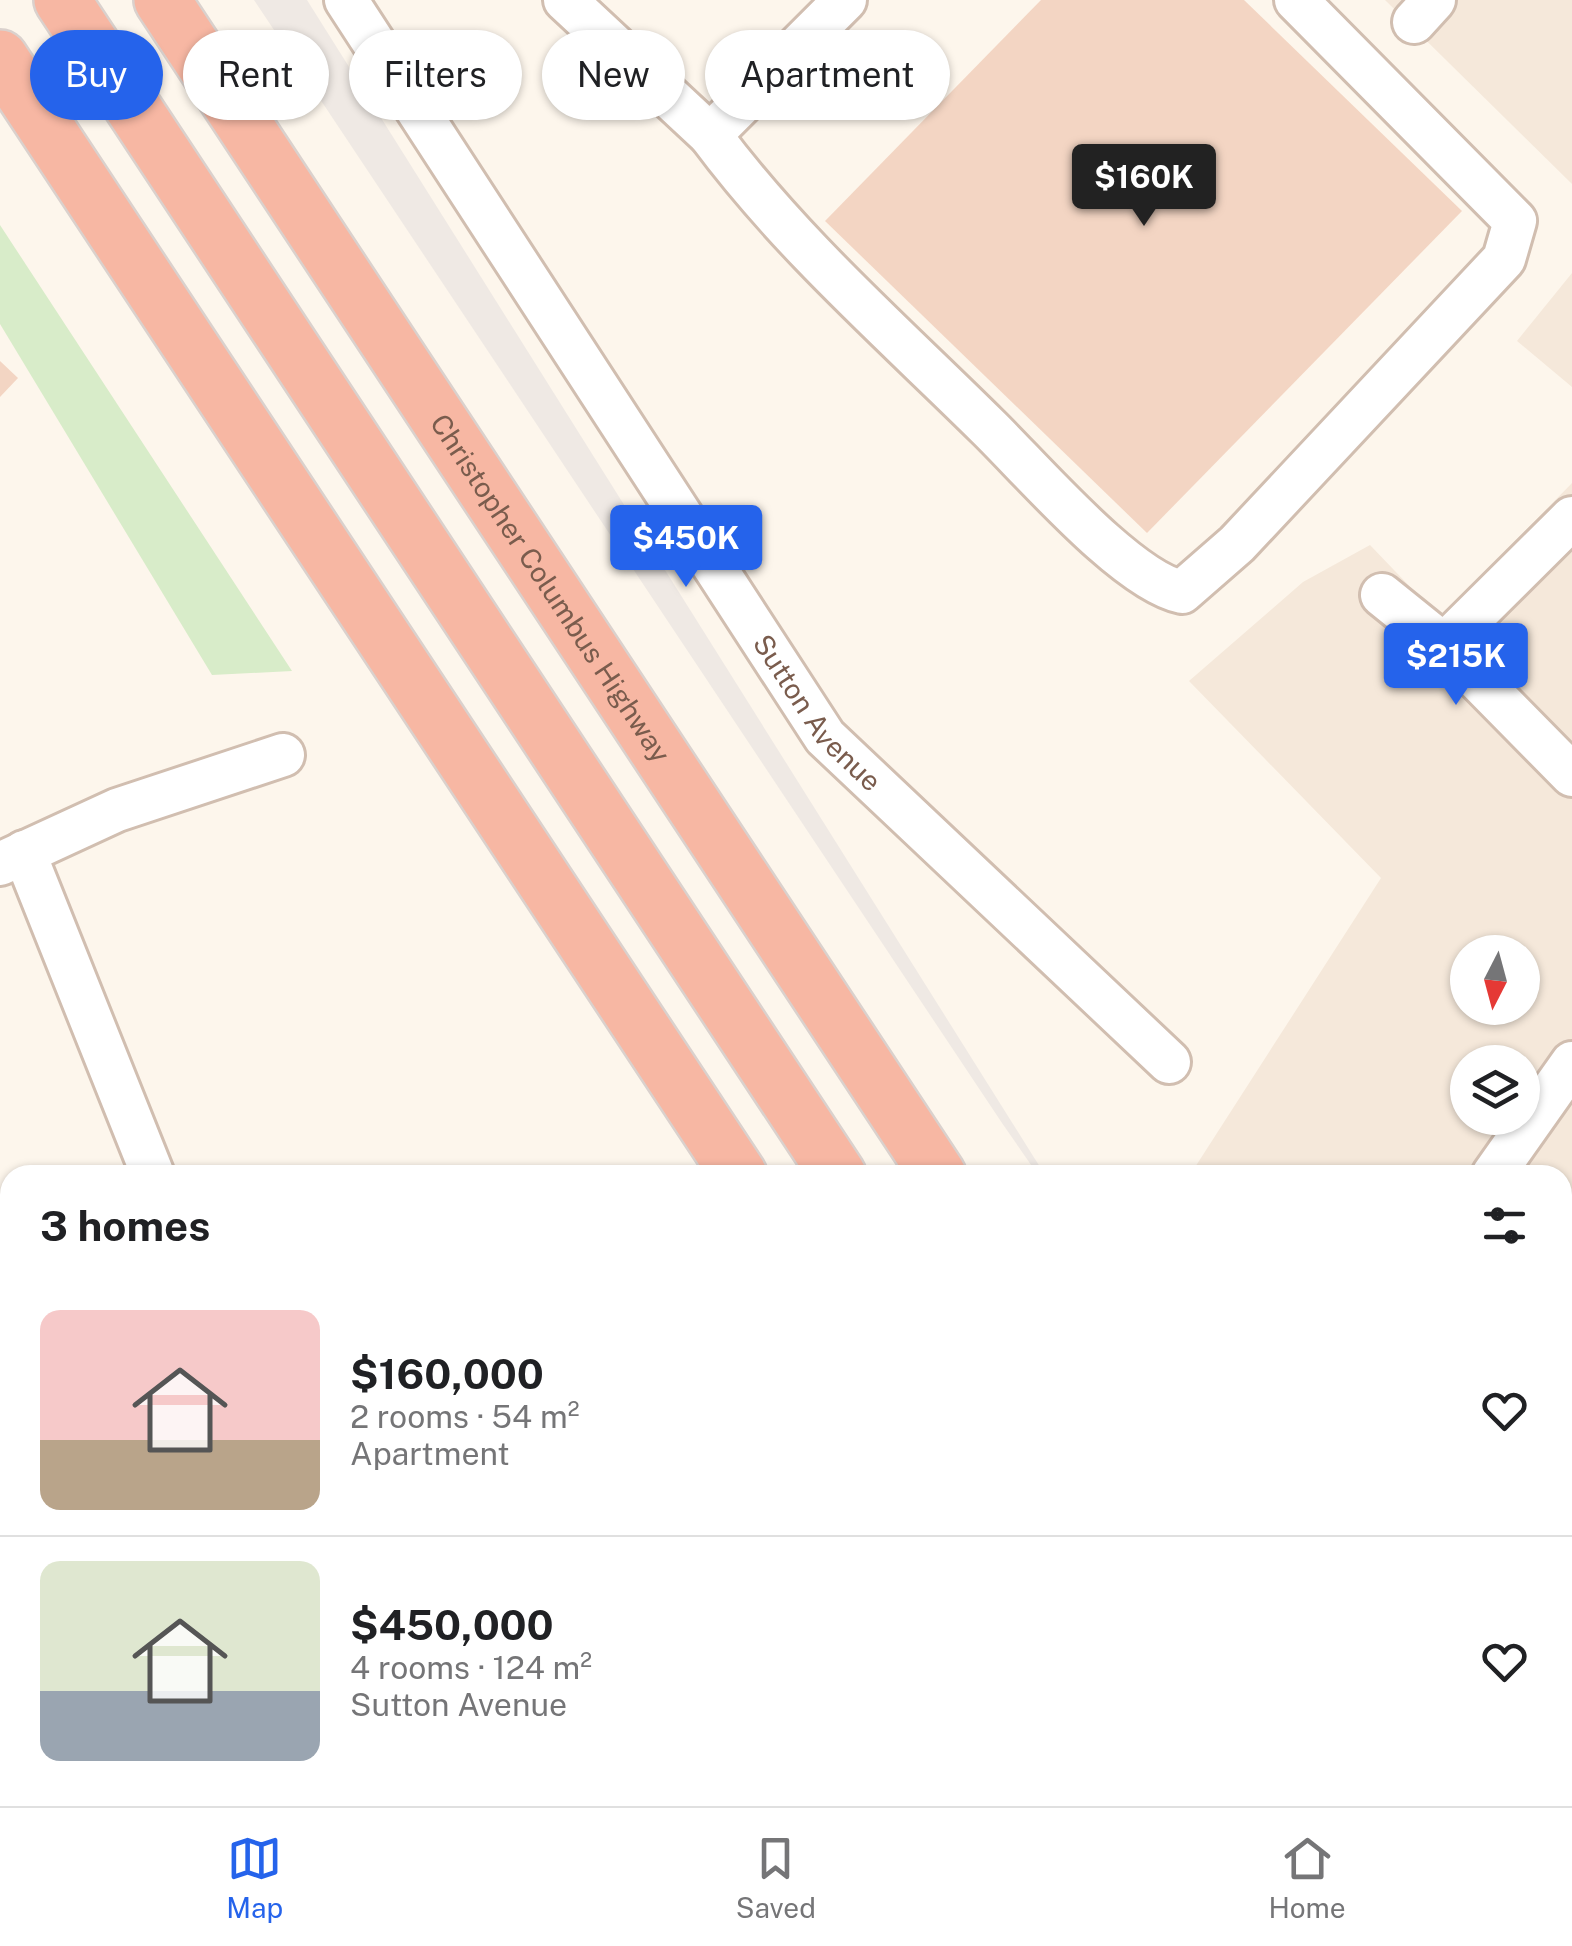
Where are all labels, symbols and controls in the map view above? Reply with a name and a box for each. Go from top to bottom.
chip: Buy [30,30,163,120]
chip: Rent [183,30,329,120]
chip: Filters [349,30,522,120]
chip: New [542,30,685,120]
chip: Apartment [705,30,950,120]
pin: $160K [1074,144,1214,229]
text: $160K [1094,158,1194,195]
street label: Christopher Columbus Highway [424,408,678,768]
pin: $450K [616,505,756,590]
text: $450K [632,519,740,556]
pin: $215K [1386,623,1526,708]
street label: Sutton Avenue [747,628,888,797]
text: $215K [1406,637,1506,674]
north arrow [1450,935,1540,1025]
map controls [1450,935,1540,1135]
button: layers [1450,1045,1540,1135]
icon: filters [1477,1198,1532,1253]
text: 3 homes [40,1201,210,1250]
text: $160,000 [350,1349,544,1398]
icon: home [120,1350,240,1470]
icon: heart [1477,1383,1532,1438]
text: 2 rooms · 54 m² [350,1398,579,1435]
text: Apartment [350,1435,510,1472]
text: $450,000 [350,1600,554,1649]
icon: home [120,1601,240,1721]
icon: heart [1477,1634,1532,1689]
text: 4 rooms · 124 m² [350,1649,592,1686]
text: Sutton Avenue [350,1686,567,1723]
tab: Map [226,1831,283,1924]
tab: Saved [736,1831,816,1924]
tab: Home [1268,1831,1346,1924]

